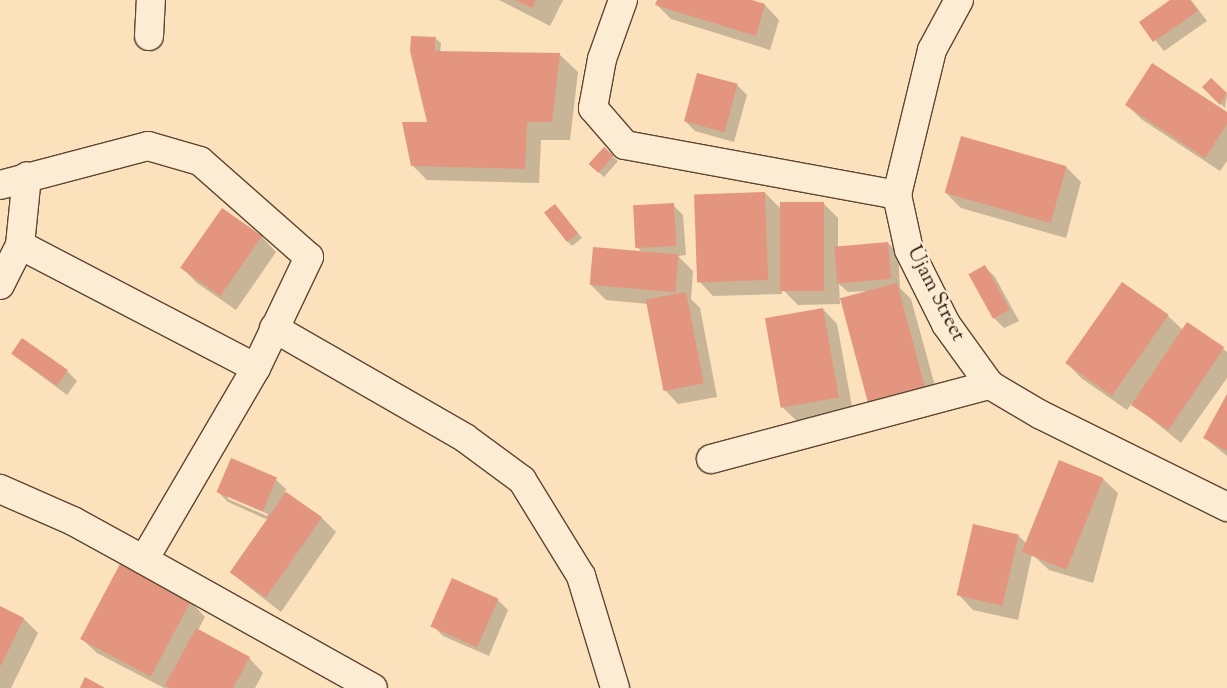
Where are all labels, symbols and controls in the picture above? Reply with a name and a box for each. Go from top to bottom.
street label: Ujam Street [901,242,969,346]

